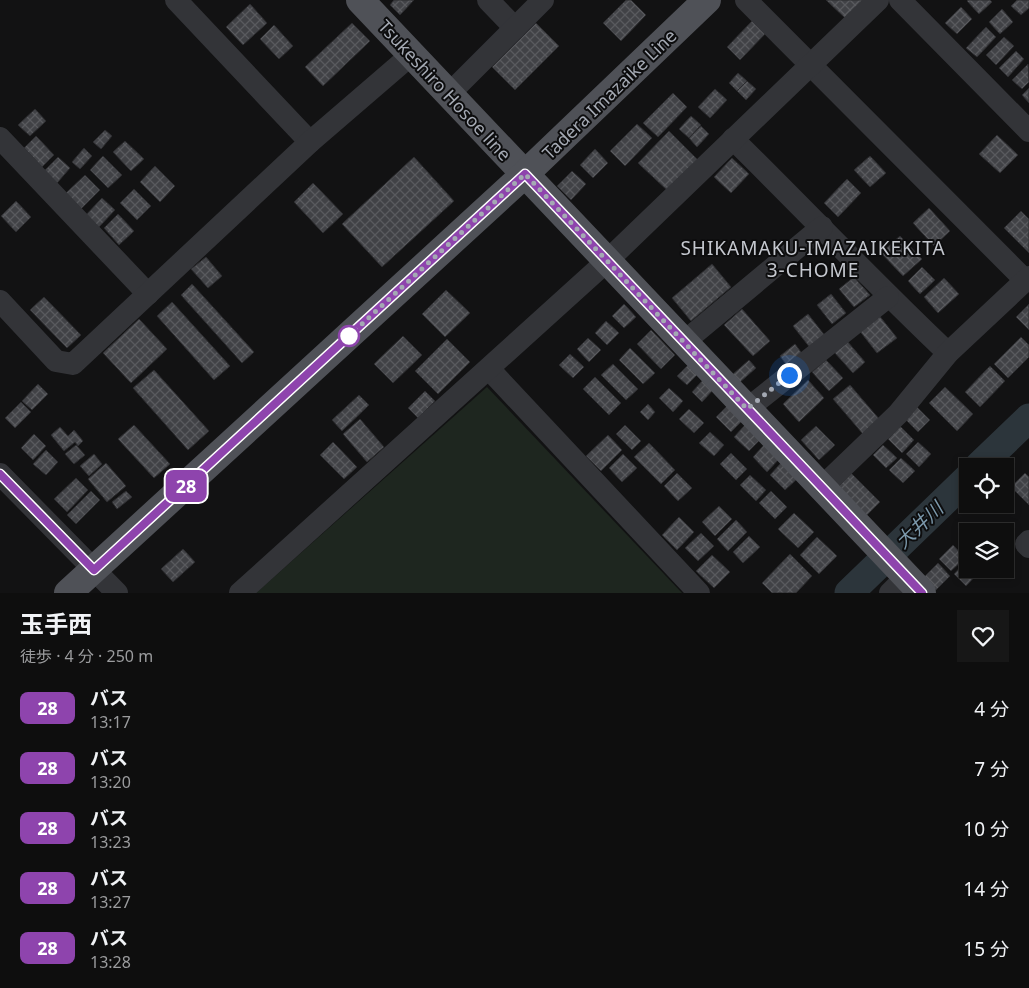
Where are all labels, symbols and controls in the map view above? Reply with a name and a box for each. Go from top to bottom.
street label: Tsukeshiro Hosoe line [373,14,517,166]
street label: Tadera Imazaike Line [537,24,681,164]
district label: SHIKAMAKU-IMAZAIKEKITA 3-CHOME [680,235,946,283]
unlabelled marker [338,325,360,347]
your location [777,363,802,388]
map controls [959,458,1014,578]
button: locate [959,458,1014,513]
line badge: 28 [164,470,208,502]
text: 28 [176,474,196,498]
water label: 大井川 [889,494,950,554]
button: layers [959,523,1014,578]
text: 玉手西 [20,607,92,640]
button: heart [957,610,1009,662]
text: 徒歩 · 4 分 · 250 m [20,645,153,667]
text: バス [90,685,128,711]
text: 28 [37,696,58,720]
text: 4 分 [974,696,1009,722]
text: 13:17 [90,711,131,733]
text: バス [90,745,128,771]
text: 28 [37,756,58,780]
text: 7 分 [974,756,1009,782]
text: 13:20 [90,771,131,793]
text: バス [90,805,128,831]
text: 28 [37,816,58,840]
text: 10 分 [963,816,1009,842]
text: 13:23 [90,831,131,853]
text: バス [90,865,128,891]
text: 28 [37,876,58,900]
text: 14 分 [963,876,1009,902]
text: 13:27 [90,891,131,913]
text: バス [90,925,128,951]
text: 28 [37,936,58,960]
text: 15 分 [963,936,1009,962]
text: 13:28 [90,951,131,973]

